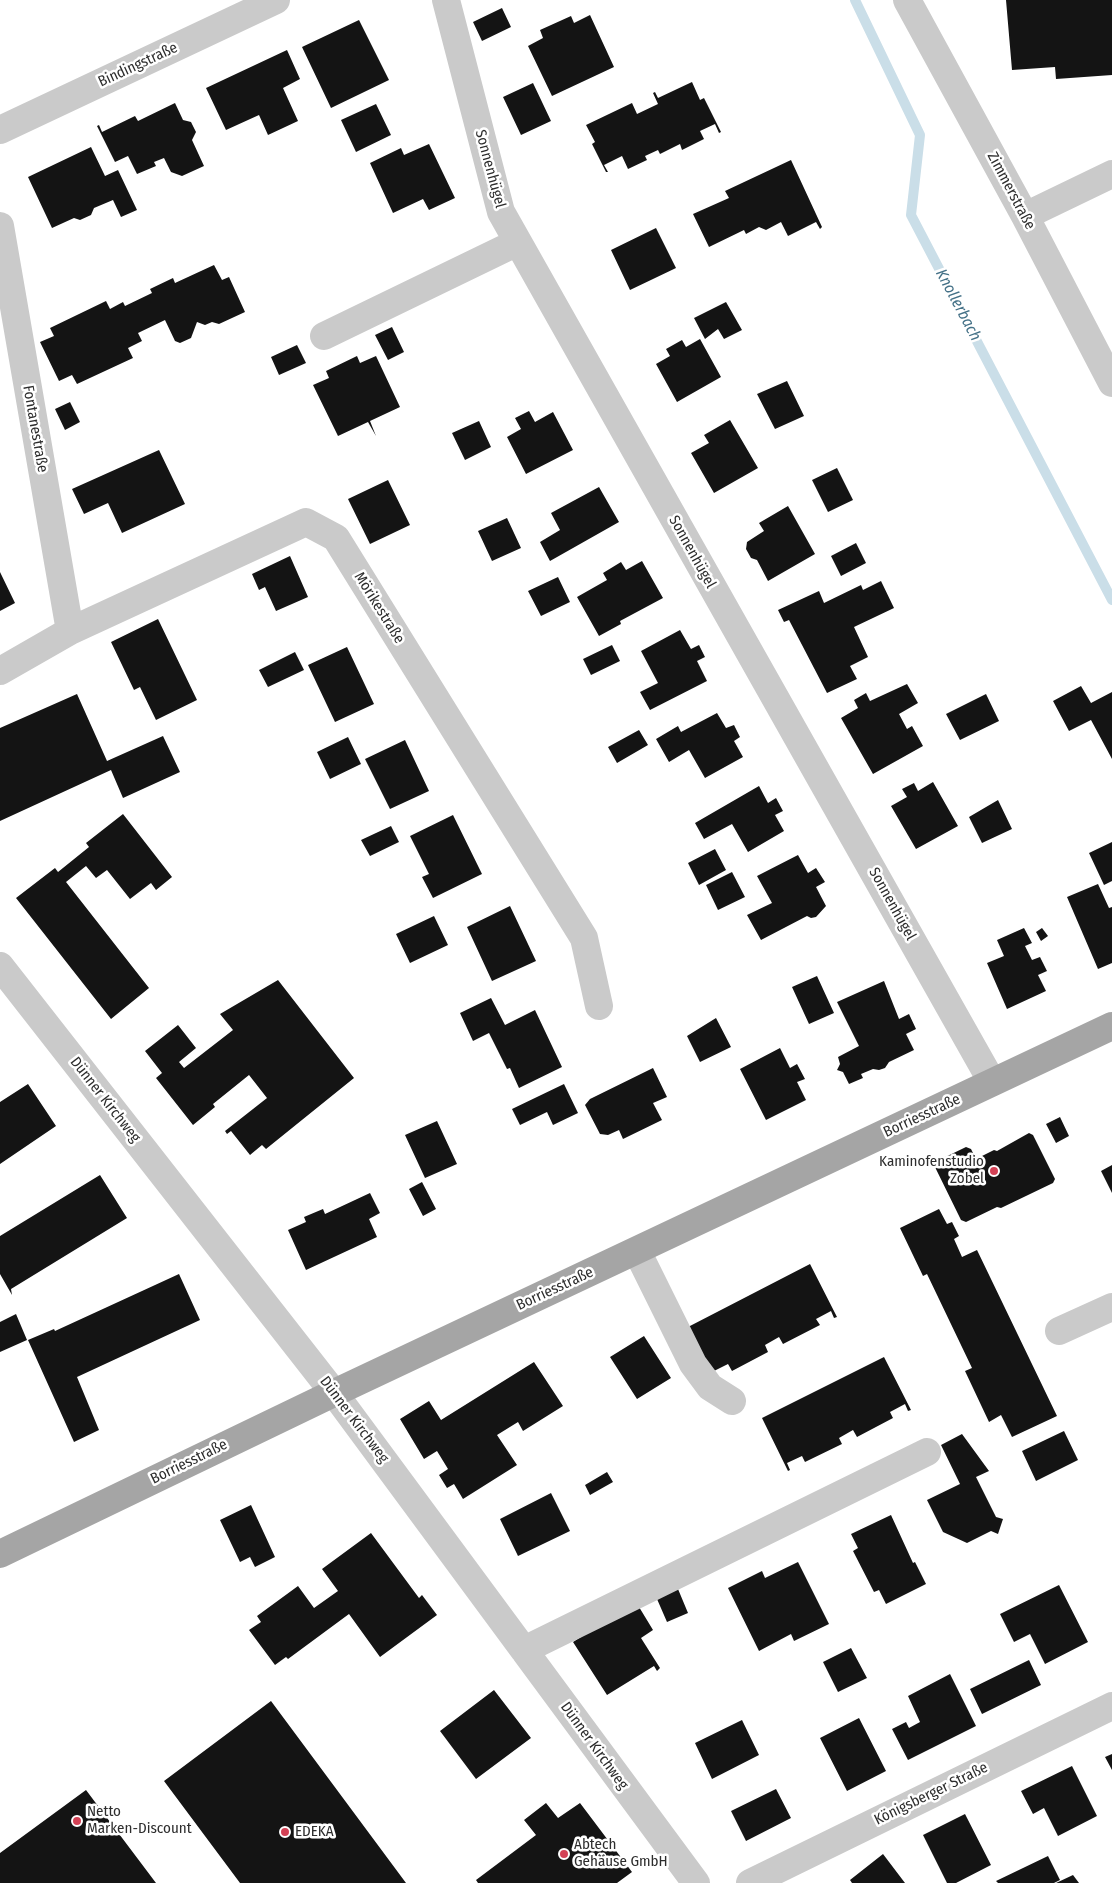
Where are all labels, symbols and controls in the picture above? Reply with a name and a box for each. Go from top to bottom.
street label: Bindingstraße [95,39,181,91]
street label: Sonnenhügel [471,128,509,210]
street label: Zimmerstraße [983,149,1039,233]
water label: Knollerbach [931,266,985,344]
street label: Fontanestraße [18,384,52,474]
street label: Sonnenhügel [665,512,719,592]
street label: Mörikestraße [350,569,408,647]
street label: Sonnenhügel [865,864,919,944]
street label: Dünner Kirchweg [66,1054,144,1146]
street label: Borriesstraße [881,1090,963,1142]
place label: Kaminofenstudio Zobel [879,1153,984,1188]
marker: Kaminofenstudio Zobel [988,1165,1000,1177]
street label: Borriesstraße [514,1263,596,1315]
street label: Dünner Kirchweg [316,1373,392,1467]
street label: Borriesstraße [148,1436,230,1488]
street label: Dünner Kirchweg [556,1699,632,1793]
street label: Königsberger Straße [871,1759,991,1829]
place label: Netto Marken-Discount [87,1803,192,1838]
marker: Netto Marken-Discount [71,1815,83,1827]
place label: EDEKA [295,1823,334,1841]
marker: EDEKA [279,1826,291,1838]
place label: Abtech Gehäuse GmbH [574,1836,668,1871]
marker: Abtech Gehäuse GmbH [558,1848,570,1860]

